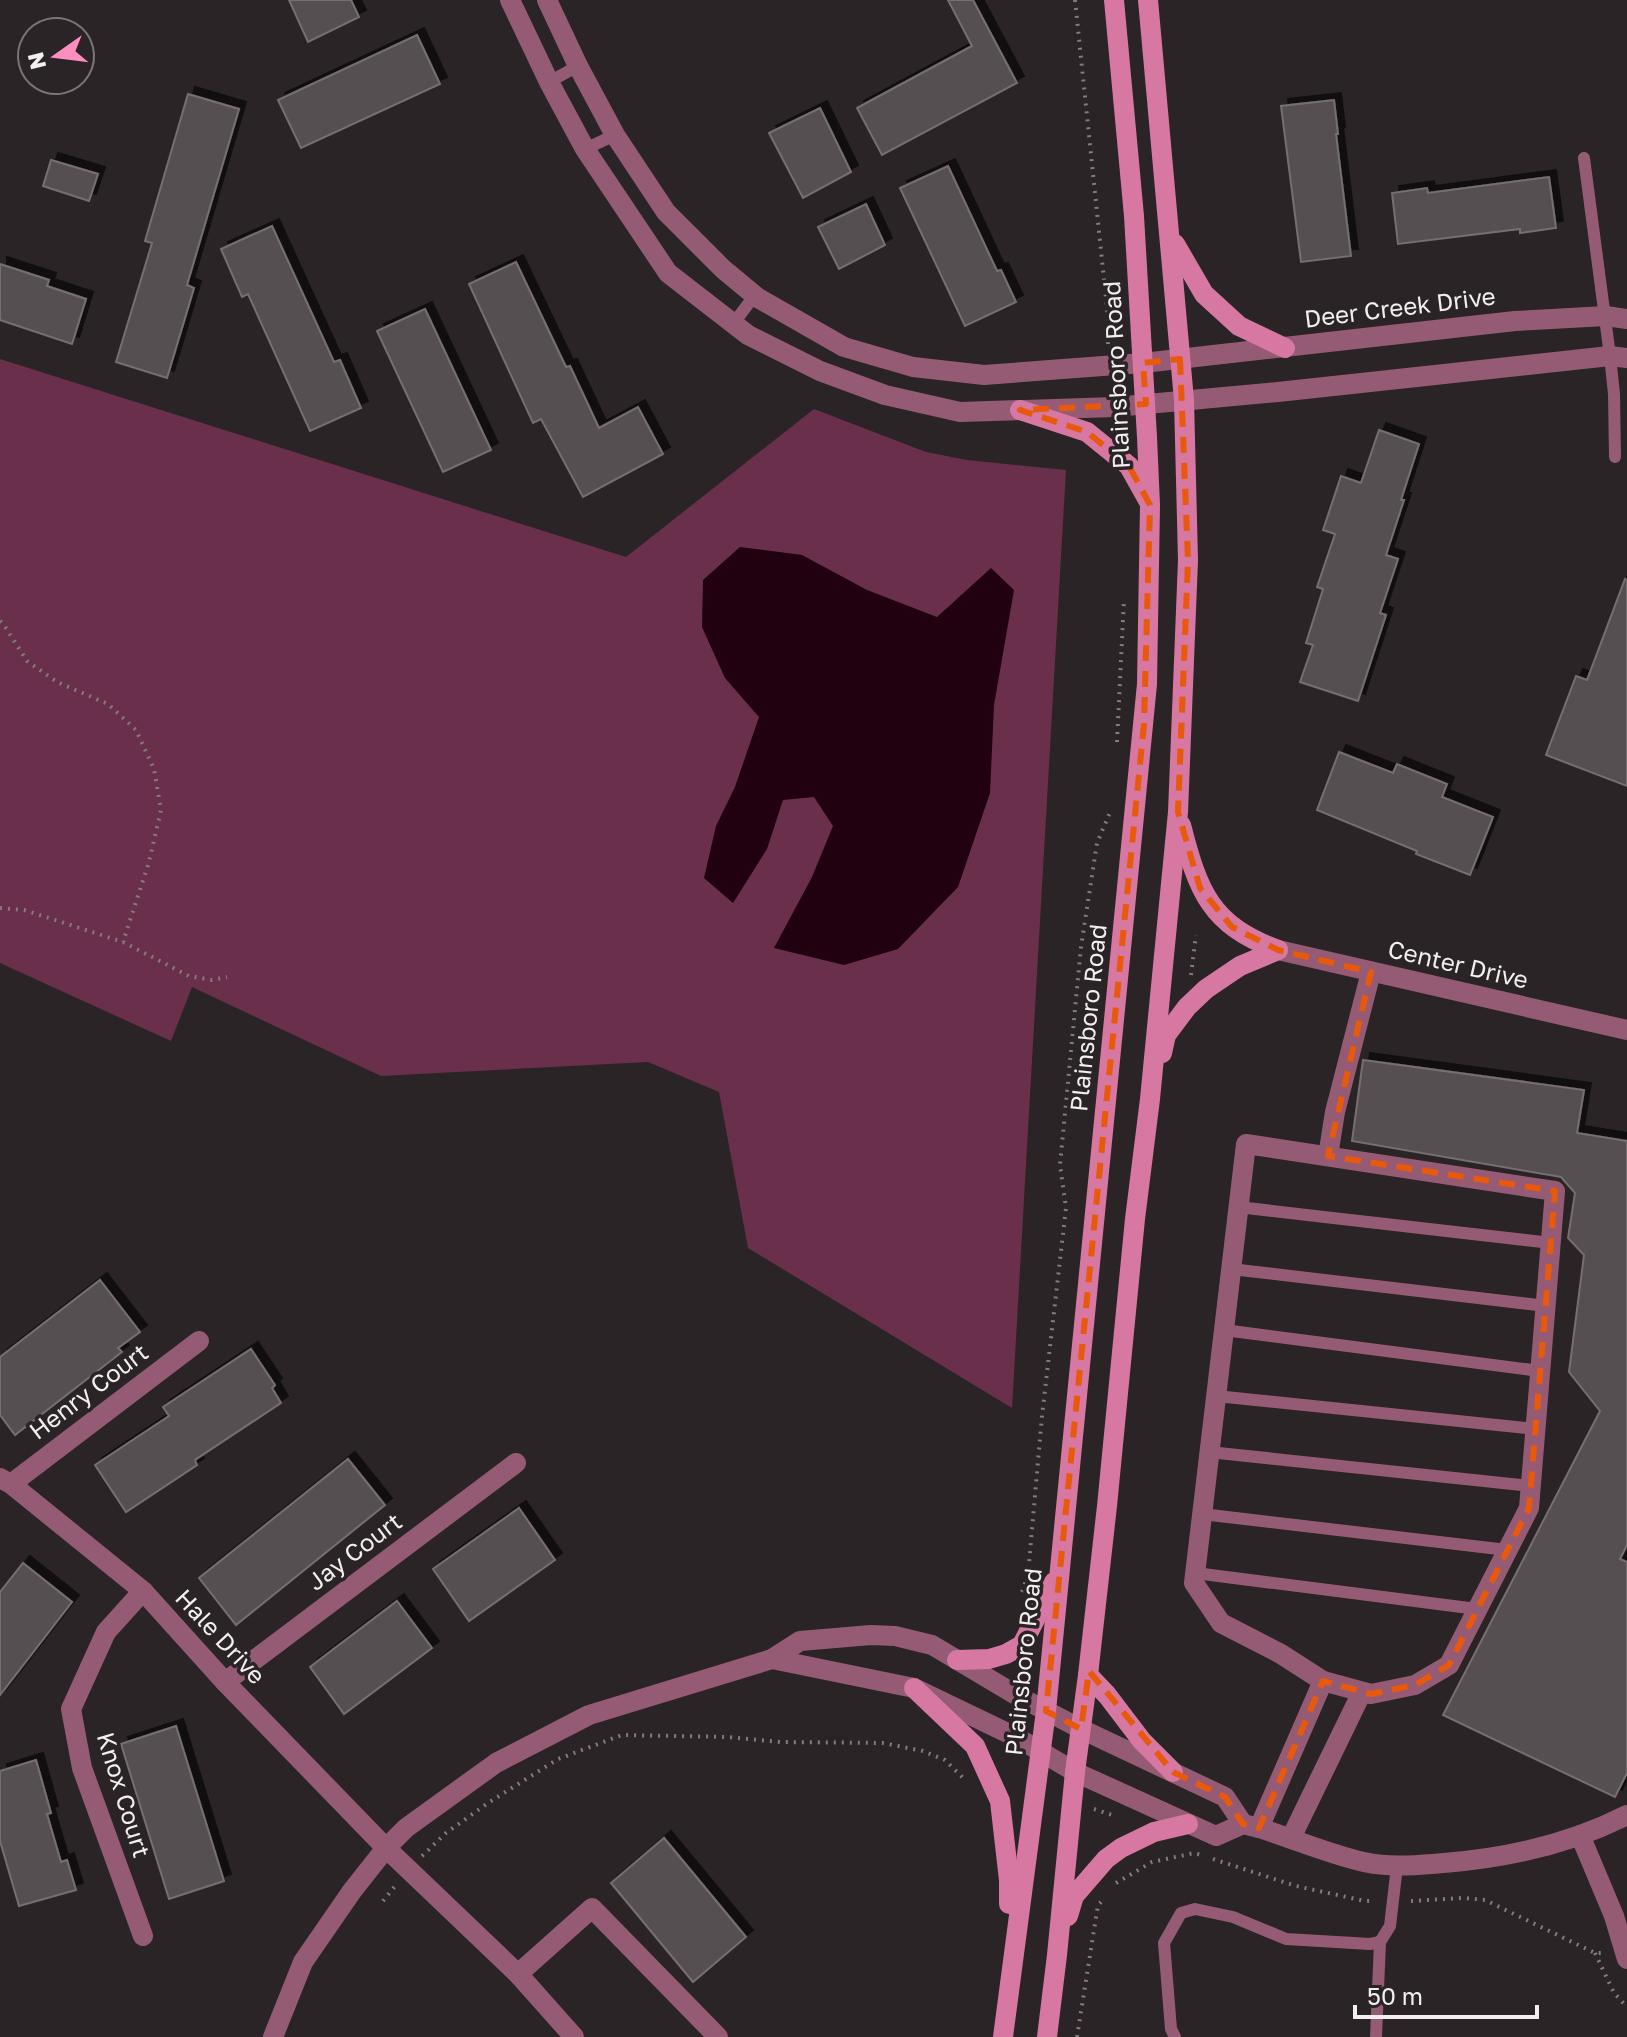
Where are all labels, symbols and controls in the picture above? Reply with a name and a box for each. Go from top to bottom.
north arrow [16,16,96,96]
text: N [21,50,51,72]
street label: Plainsboro Road [1096,280,1135,470]
street label: Deer Creek Drive [1303,280,1497,333]
street label: Plainsboro Road [1063,923,1112,1113]
street label: Center Drive [1385,933,1531,994]
street label: Henry Court [23,1337,153,1445]
street label: Jay Court [301,1506,407,1596]
street label: Plainsboro Road [998,1567,1047,1757]
street label: Hale Drive [170,1583,272,1689]
street label: Knox Court [92,1729,157,1861]
scale bar [1355,1969,1537,2019]
text: 50 m [1367,1981,1423,2010]

